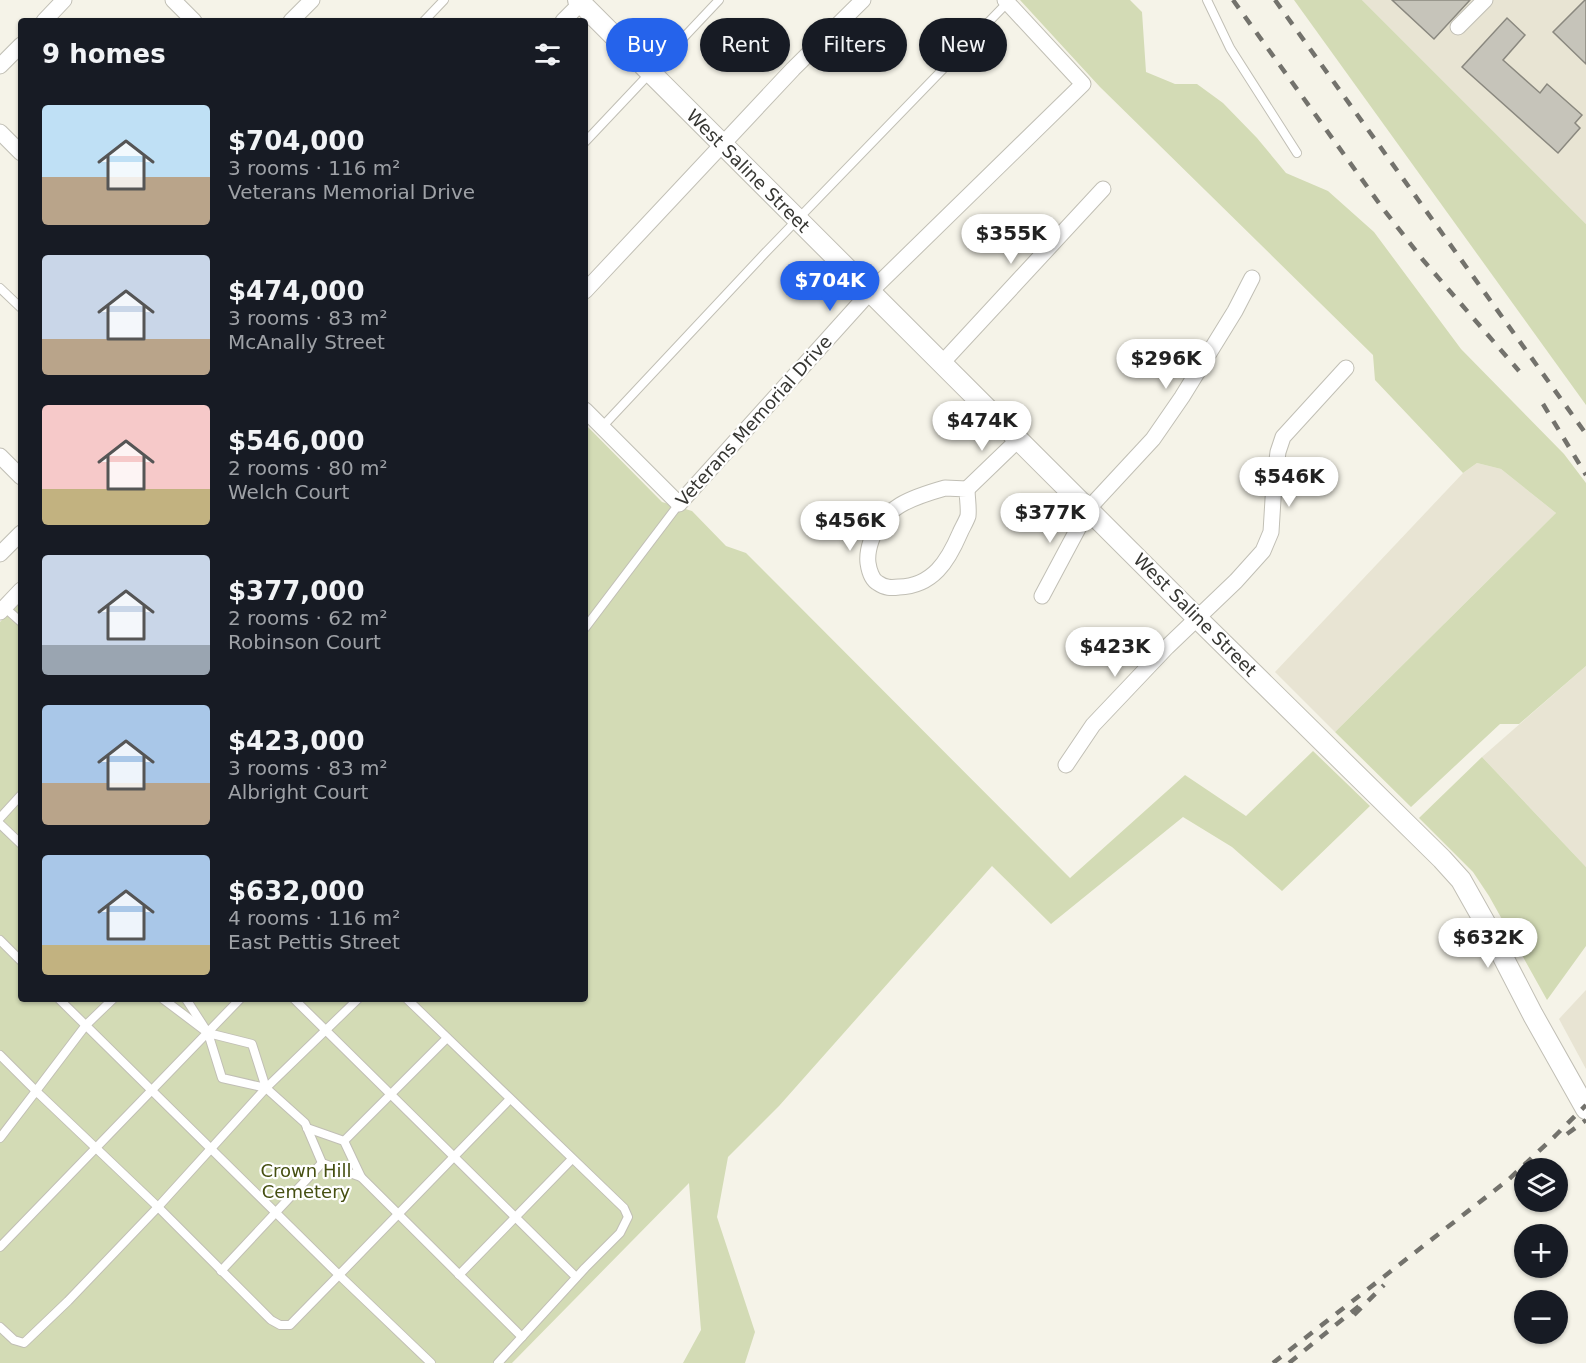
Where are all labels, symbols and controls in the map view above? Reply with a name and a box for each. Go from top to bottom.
chip: Buy [606,18,688,72]
chip: Rent [700,18,790,72]
chip: Filters [802,18,907,72]
chip: New [919,18,1007,72]
icon: filters [531,38,564,71]
text: 9 homes [42,39,166,69]
street label: West Saline Street [682,105,814,237]
text: $704,000 [228,126,365,156]
icon: home [90,129,162,201]
text: 3 rooms · 116 m² [228,156,400,180]
text: Veterans Memorial Drive [228,180,475,204]
pin: $355K [969,214,1053,265]
text: $355K [975,221,1047,245]
pin: $704K [788,261,872,312]
text: $704K [794,268,866,292]
text: $474,000 [228,276,365,306]
icon: home [90,279,162,351]
text: 3 rooms · 83 m² [228,306,388,330]
text: McAnally Street [228,330,385,354]
street label: Veterans Memorial Drive [671,331,836,510]
pin: $296K [1124,339,1208,390]
text: $296K [1130,346,1202,370]
pin: $474K [940,401,1024,452]
text: $474K [946,408,1018,432]
text: $546,000 [228,426,365,456]
icon: home [90,429,162,501]
text: 2 rooms · 80 m² [228,456,388,480]
pin: $546K [1247,457,1331,508]
text: $546K [1253,464,1325,488]
text: Welch Court [228,480,349,504]
pin: $377K [1008,493,1092,544]
text: $377K [1014,500,1086,524]
pin: $456K [808,501,892,552]
text: $456K [814,508,886,532]
street label: West Saline Street [1129,549,1261,681]
text: $377,000 [228,576,365,606]
icon: home [90,579,162,651]
text: 2 rooms · 62 m² [228,606,388,630]
pin: $423K [1073,627,1157,678]
text: Robinson Court [228,630,381,654]
text: $423K [1079,634,1151,658]
text: $423,000 [228,726,365,756]
icon: home [90,729,162,801]
text: 3 rooms · 83 m² [228,756,388,780]
text: Albright Court [228,780,368,804]
text: $632,000 [228,876,365,906]
icon: home [90,879,162,951]
text: 4 rooms · 116 m² [228,906,400,930]
pin: $632K [1446,918,1530,969]
text: $632K [1452,925,1524,949]
text: East Pettis Street [228,930,400,954]
map controls [1514,1158,1568,1344]
button: layers [1514,1158,1568,1212]
park label: Crown Hill Cemetery [261,1160,351,1202]
button: + [1514,1224,1568,1278]
button: − [1514,1290,1568,1344]

